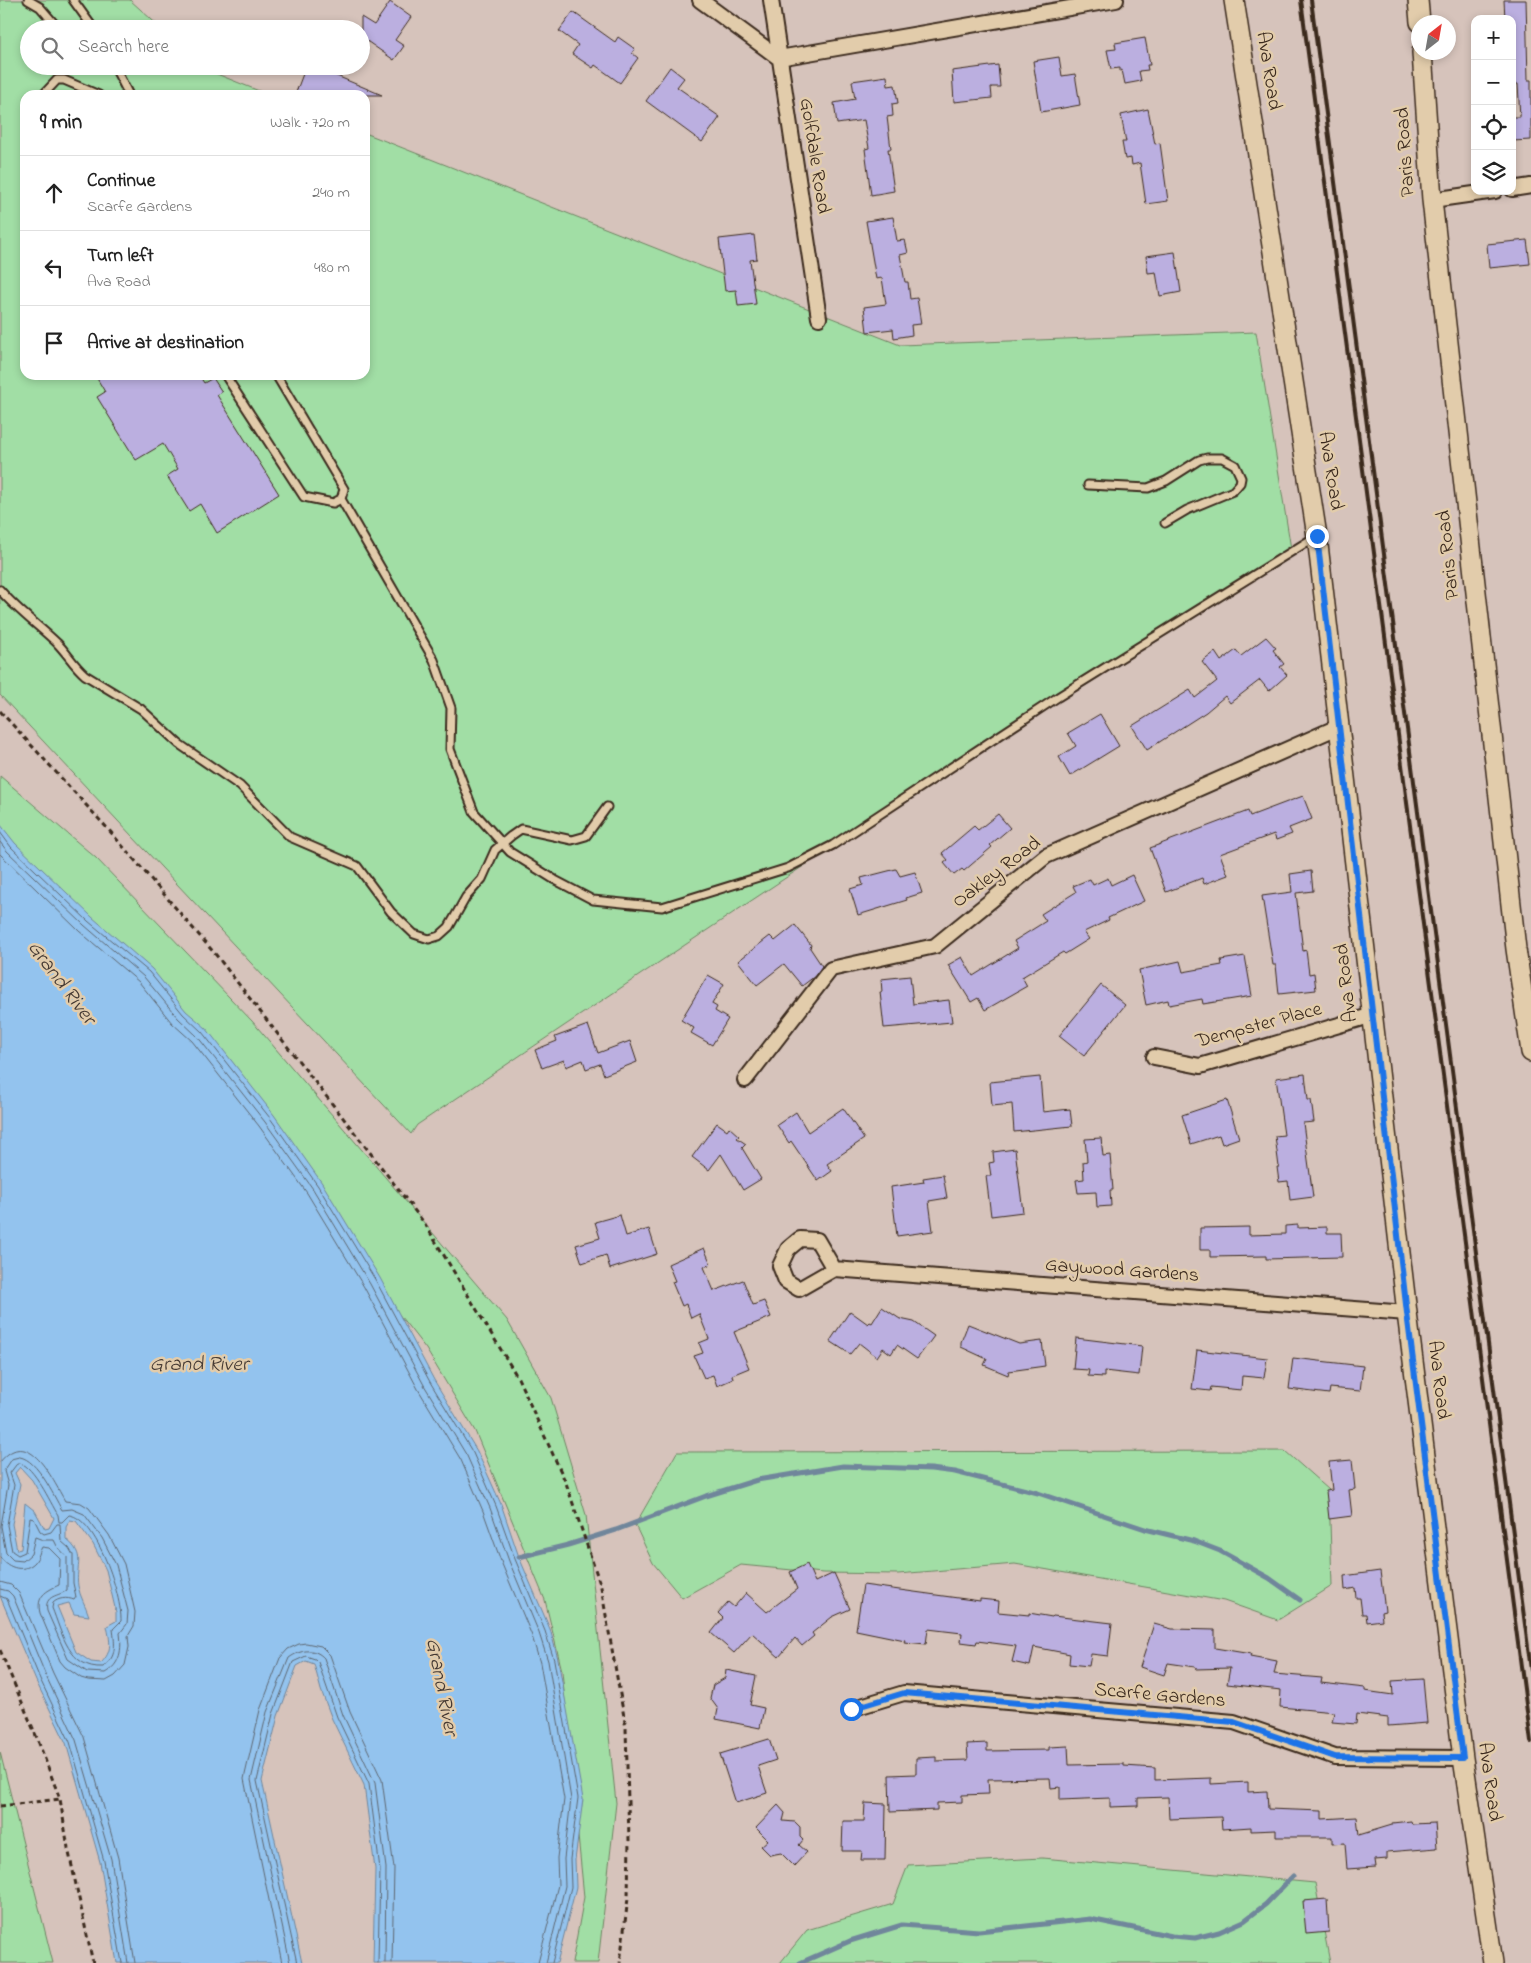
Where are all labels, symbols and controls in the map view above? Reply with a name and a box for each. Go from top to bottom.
north arrow [1411,15,1456,60]
map controls [1471,15,1516,195]
button: + [1471,15,1516,60]
search box [20,20,370,75]
street label: Ava Road [1247,30,1289,112]
icon: search [38,34,66,62]
text: Search here [78,34,169,61]
button: − [1471,60,1516,105]
street label: Golfdale Road [791,96,837,216]
button: locate [1471,105,1516,150]
street label: Paris Road [1388,106,1424,198]
text: 9 min [40,108,82,138]
text: Walk · 720 m [270,111,350,135]
button: layers [1471,150,1516,195]
text: Continue [87,168,155,195]
icon: ahead [40,179,68,207]
text: 240 m [312,181,350,205]
text: Scarfe Gardens [87,195,192,219]
text: Turn left [87,243,154,270]
icon: left [40,254,68,282]
text: 480 m [314,256,350,280]
text: Ava Road [87,270,150,294]
icon: arrive [40,329,68,357]
text: Arrive at destination [87,330,244,357]
street label: Ava Road [1309,430,1351,512]
street label: Paris Road [1430,509,1468,601]
route end [1306,525,1329,548]
street label: Oakley Road [946,830,1048,916]
water label: Grand River [19,935,104,1033]
street label: Ava Road [1328,942,1366,1024]
street label: Dempster Place [1192,995,1325,1057]
street label: Gaywood Gardens [1044,1251,1200,1291]
street label: Ava Road [1419,1339,1457,1421]
water label: Grand River [150,1350,251,1380]
water label: Grand River [417,1636,466,1741]
street label: Scarfe Gardens [1093,1676,1227,1716]
route start [840,1698,863,1721]
street label: Ava Road [1469,1741,1509,1823]

